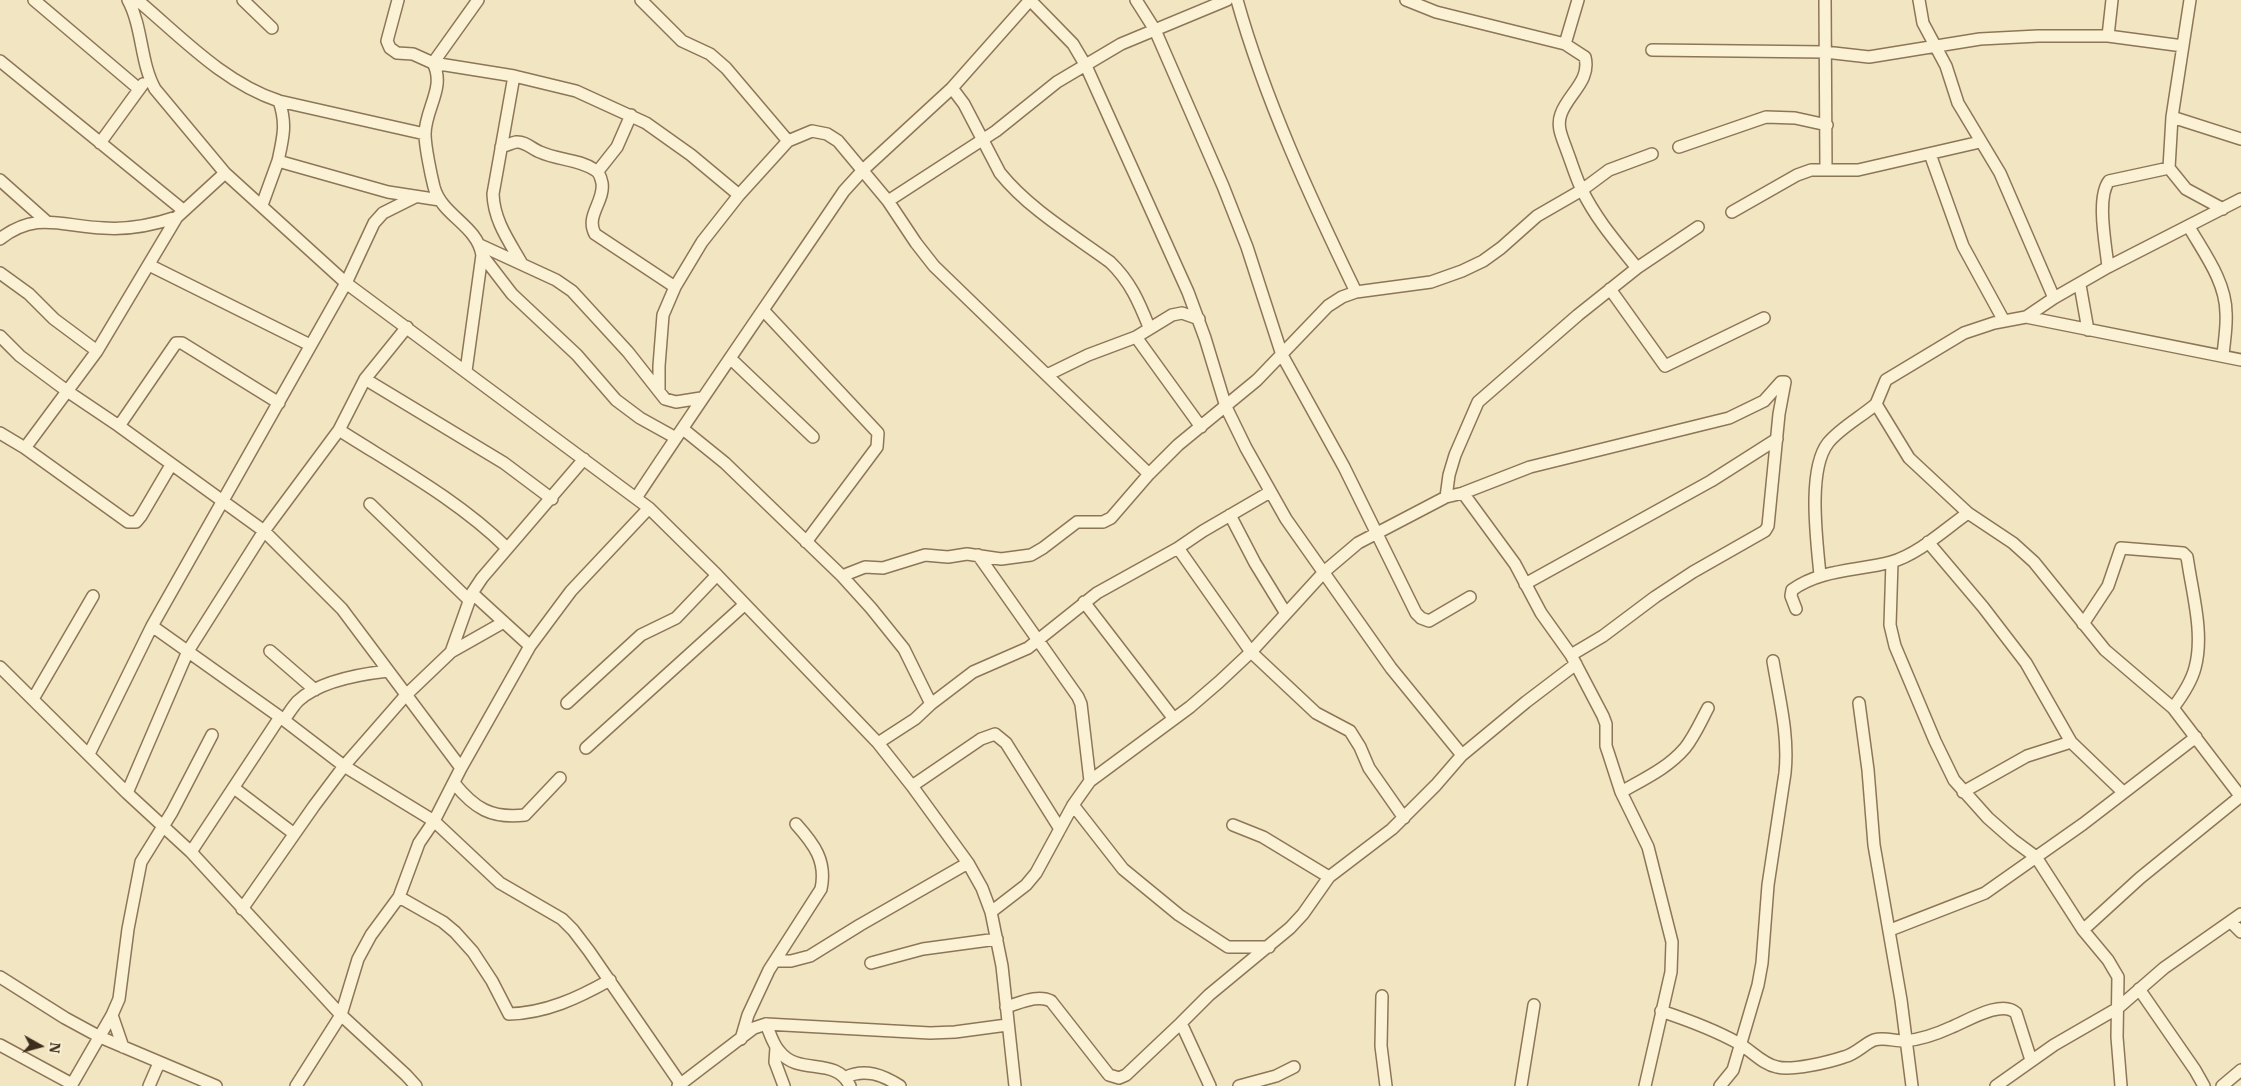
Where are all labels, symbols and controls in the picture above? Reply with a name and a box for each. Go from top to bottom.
north arrow [15,1021,65,1071]
text: N [45,1041,64,1054]

